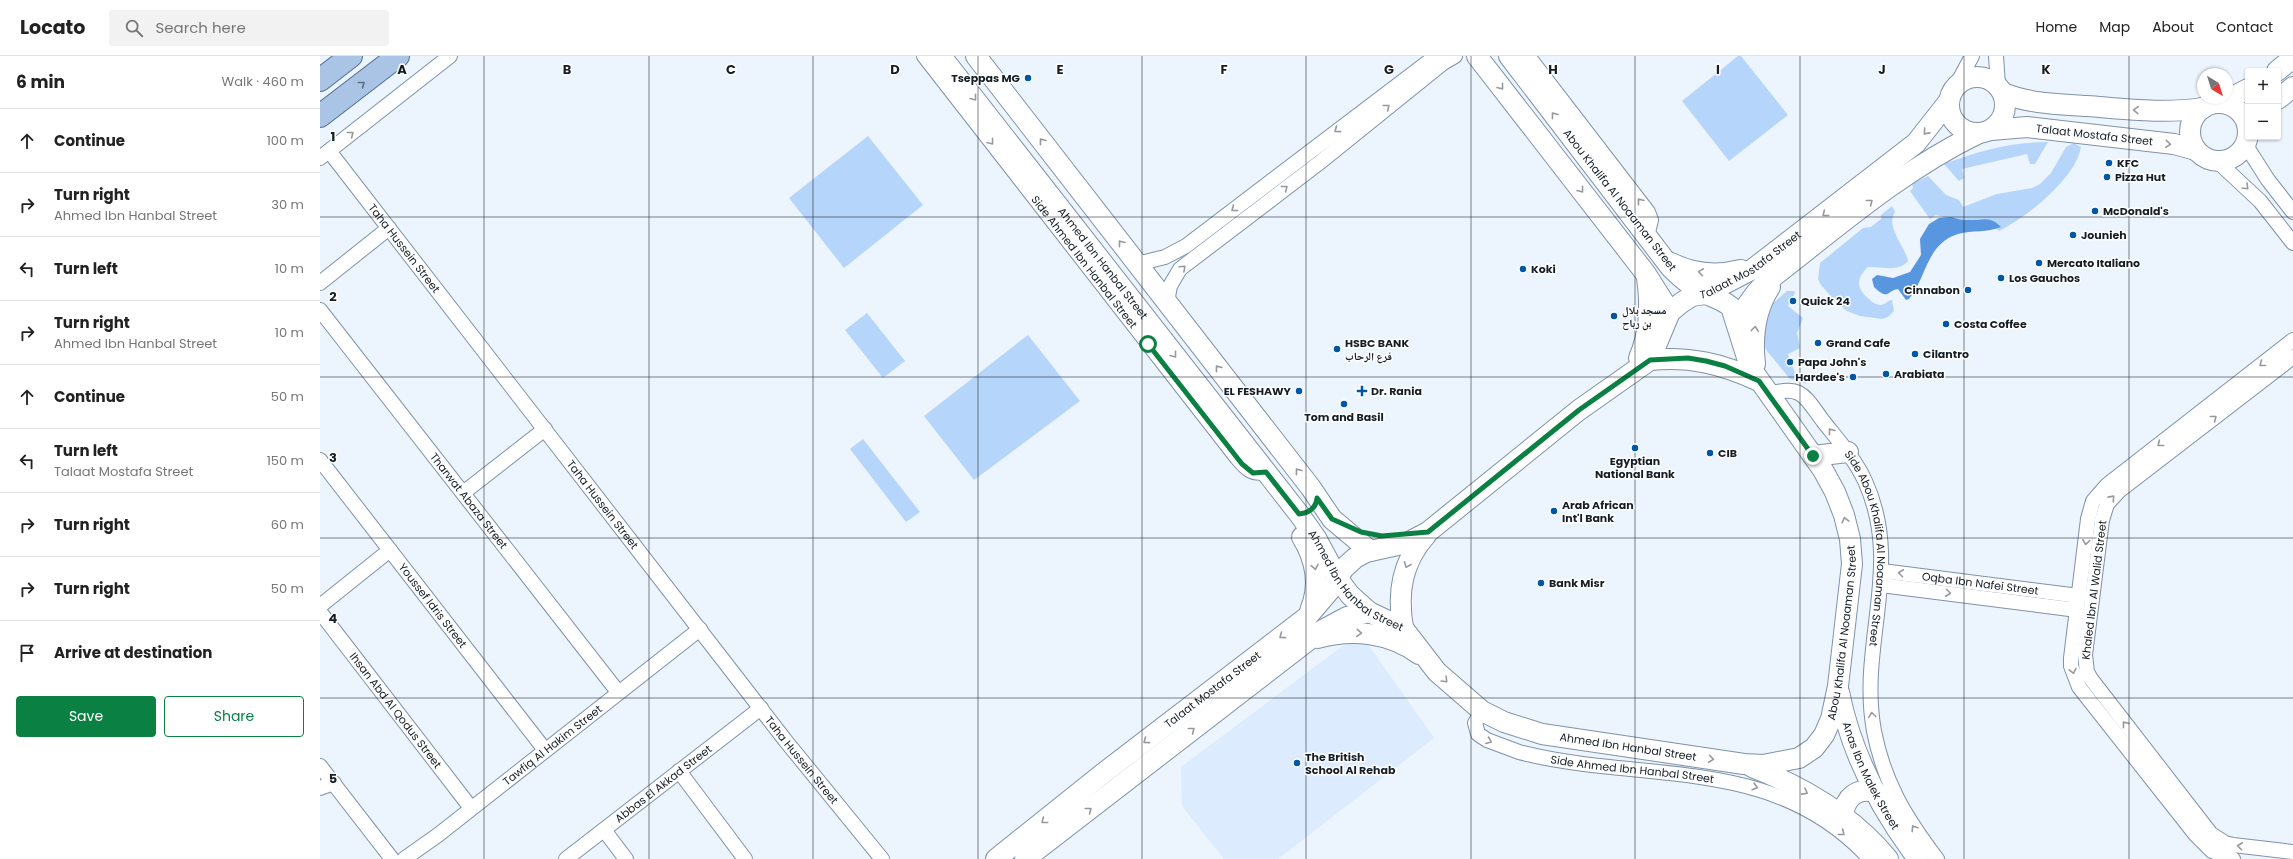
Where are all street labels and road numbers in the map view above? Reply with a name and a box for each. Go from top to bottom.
street label: Talaat Mostafa Street [2035,120,2154,150]
street label: Abou Khalifa Al Noaaman Street [1560,126,1680,274]
street label: Side Ahmed Ibn Hanbal Street [1028,193,1140,331]
street label: Taha Hussein Street [365,200,444,296]
street label: Ahmed Ibn Hanbal Street [1055,205,1151,321]
street label: Talaat Mostafa Street [1699,227,1804,303]
street label: Tharwat Abaza Street [426,449,511,552]
street label: Side Abou Khalifa Al Noaaman Street [1838,449,1880,651]
street label: Taha Hussein Street [563,457,642,552]
street label: Khaled Ibn Al Walid Street [2078,519,2110,661]
street label: Ahmed Ibn Hanbal Street [1304,526,1406,635]
street label: Abou Khalifa Al Noaaman Street [1822,544,1856,720]
street label: Youssef Idris Street [395,560,471,651]
street label: Oqba Ibn Nafei Street [1921,568,2040,599]
street label: Talaat Mostafa Street [1161,647,1264,732]
street label: Ihsan Abd Al Qodus Street [346,649,445,772]
street label: Tawfiq Al Hakim Street [499,701,605,789]
street label: Taha Hussein Street [761,713,842,807]
street label: Anas Ibn Malek Street [1839,720,1903,833]
street label: Ahmed Ibn Hanbal Street [1559,729,1698,765]
street label: Abbas El Akkad Street [611,741,715,826]
street label: Side Ahmed Ibn Hanbal Street [1549,751,1715,787]

